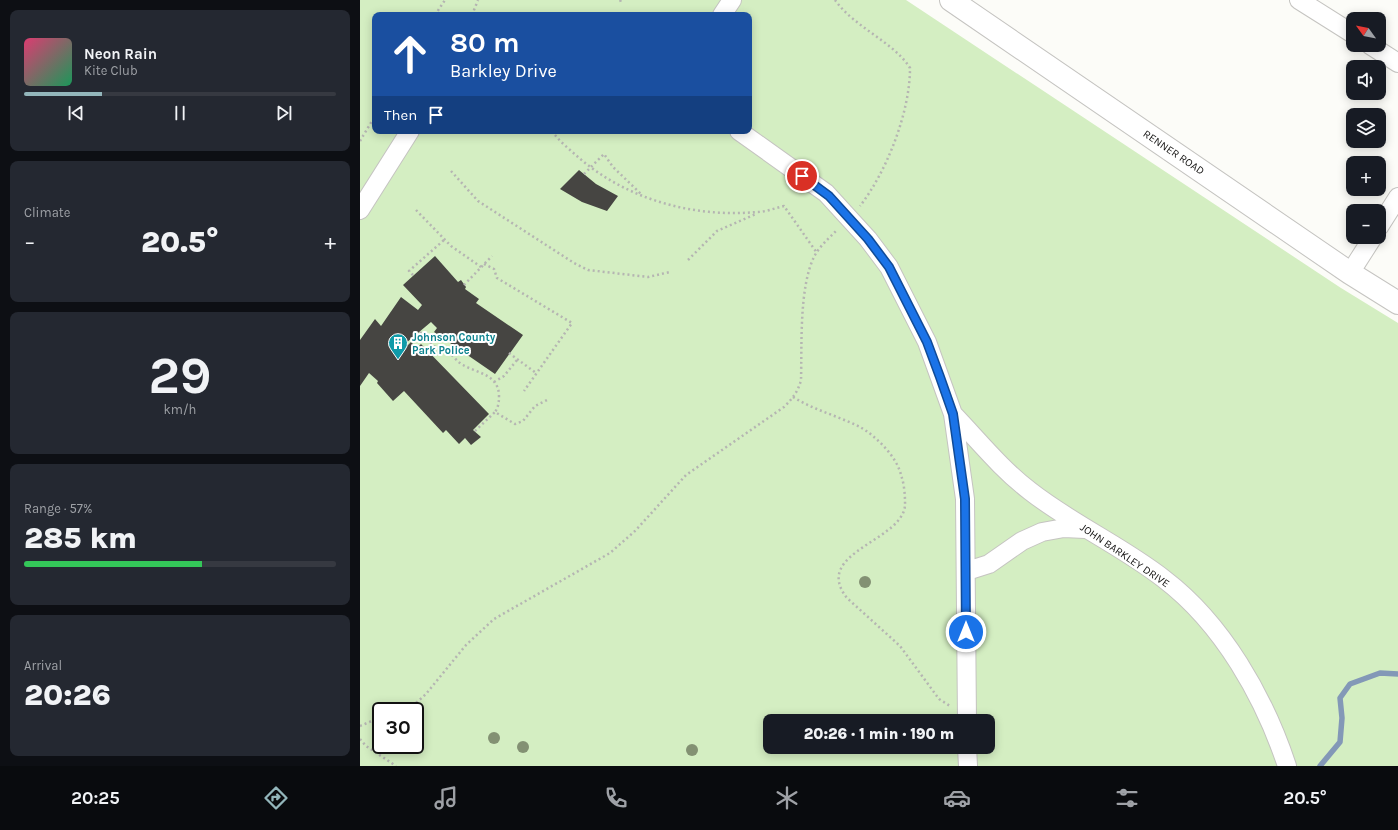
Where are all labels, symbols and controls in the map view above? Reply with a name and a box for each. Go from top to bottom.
north arrow [1346,12,1386,52]
map controls [1346,12,1386,244]
text: 80 m [450,26,519,59]
icon: ahead [384,28,436,80]
text: Neon Rain [84,45,157,63]
text: Barkley Drive [450,60,557,82]
button: sound [1346,60,1386,100]
text: Kite Club [84,63,138,78]
icon: previous [65,102,87,124]
icon: pause [169,102,191,124]
icon: next [273,102,295,124]
icon: arrive [425,104,447,126]
text: Then [384,106,417,124]
button: layers [1346,108,1386,148]
street label: RENNER ROAD [1141,127,1207,178]
button: + [1346,156,1386,196]
pin [785,159,819,193]
icon: arrive [791,165,813,187]
button: − [1346,204,1386,244]
text: Climate [24,205,70,220]
text: 20.5° [141,224,219,260]
text: − [24,229,36,255]
text: + [324,229,336,255]
place label: Johnson County Park Police [412,331,496,357]
building icon: Johnson County Park Police [387,332,409,360]
text: 29 [148,345,212,406]
text: km/h [164,402,196,417]
text: Range · 57% [24,501,92,516]
text: 285 km [24,520,137,556]
street label: JOHN BARKLEY DRIVE [1078,521,1172,590]
position arrow [945,611,987,653]
text: Arrival [24,658,62,673]
text: 20:26 [24,677,111,713]
speed limit sign: 30 [372,702,424,754]
text: 20:26 · 1 min · 190 m [804,725,954,743]
icon: directions [262,784,290,812]
icon: music [432,784,460,812]
icon: phone [602,784,630,812]
icon: climate [773,784,801,812]
icon: car [943,784,971,812]
icon: filters [1113,784,1141,812]
text: 20:25 [71,787,120,809]
text: 20.5° [1283,787,1327,809]

